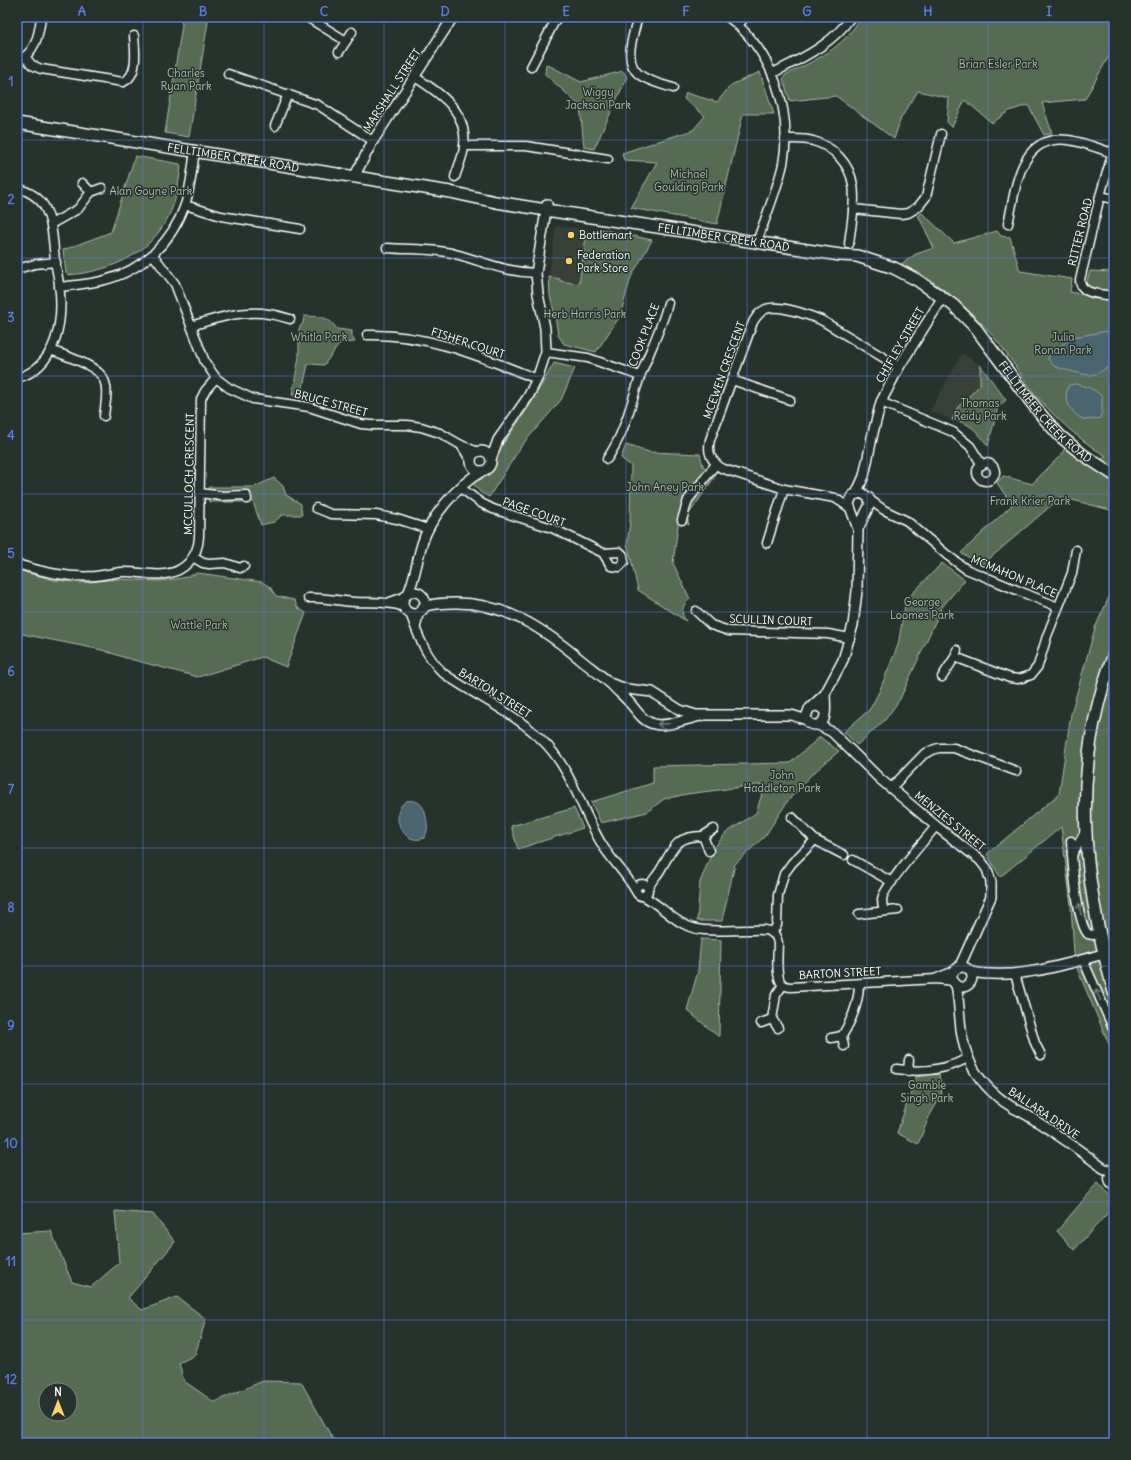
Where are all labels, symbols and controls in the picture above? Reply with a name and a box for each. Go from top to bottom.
text: A [78,3,87,20]
text: B [199,3,208,20]
text: C [320,3,329,20]
text: D [440,3,450,20]
text: E [562,3,570,20]
text: F [682,3,690,20]
text: G [802,3,812,20]
text: H [923,3,933,20]
text: I [1046,3,1052,20]
street label: MARSHALL STREET [360,46,424,134]
park label: Brian Esler Park [958,57,1038,71]
park label: Charles Ryan Park [160,66,212,93]
text: 1 [8,73,14,90]
park label: Wiggy Jackson Park [565,85,631,112]
street label: FELLTIMBER CREEK ROAD [166,140,300,175]
park label: Michael Goulding Park [654,167,724,194]
park label: Alan Goyne Park [110,184,193,198]
text: 2 [7,191,15,208]
street label: RITTER ROAD [1065,196,1095,268]
street label: FELLTIMBER CREEK ROAD [657,220,791,254]
place label: Bottlemart [579,228,633,242]
marker: Bottlemart [566,230,576,240]
place label: Federation Park Store [577,248,630,275]
marker: Federation Park Store [564,256,574,266]
street label: COOK PLACE [626,301,662,369]
street label: CHIFLEY STREET [873,305,927,385]
park label: Herb Harris Park [544,307,627,321]
text: 3 [7,309,15,326]
street label: MCEWEN CRESCENT [700,319,748,421]
street label: FISHER COURT [429,324,507,362]
park label: Whitla Park [291,330,348,344]
park label: Julia Ronan Park [1034,330,1092,357]
street label: FELLTIMBER CREEK ROAD [995,358,1095,466]
street label: BRUCE STREET [293,386,369,420]
park label: Thomas Reidy Park [953,396,1007,423]
street label: MCCULLOCH CRESCENT [181,413,197,535]
text: 4 [7,427,15,444]
park label: John Aney Park [626,480,704,494]
street label: PAGE COURT [501,494,568,530]
park label: Frank Krier Park [990,494,1071,508]
text: 5 [7,545,15,562]
street label: MCMAHON PLACE [969,552,1059,600]
park label: George Loomes Park [890,595,954,622]
street label: SCULLIN COURT [729,612,813,628]
park label: Wattle Park [170,618,228,632]
text: 6 [7,663,15,680]
street label: BARTON STREET [456,665,534,721]
one-way arrow [657,721,670,728]
park label: John Haddleton Park [743,768,821,795]
text: 7 [8,781,15,798]
street label: MENZIES STREET [912,788,988,854]
text: 8 [7,899,15,916]
one-way arrow [1075,903,1083,916]
street label: BARTON STREET [798,964,882,982]
one-way arrow [1094,990,1101,1002]
text: 9 [7,1017,15,1034]
park label: Gamble Singh Park [901,1078,954,1105]
street label: BALLARA DRIVE [1006,1084,1082,1142]
text: 10 [4,1135,18,1152]
text: 11 [6,1253,16,1270]
text: 12 [5,1371,17,1388]
north arrow [38,1382,78,1422]
text: N [54,1385,62,1399]

